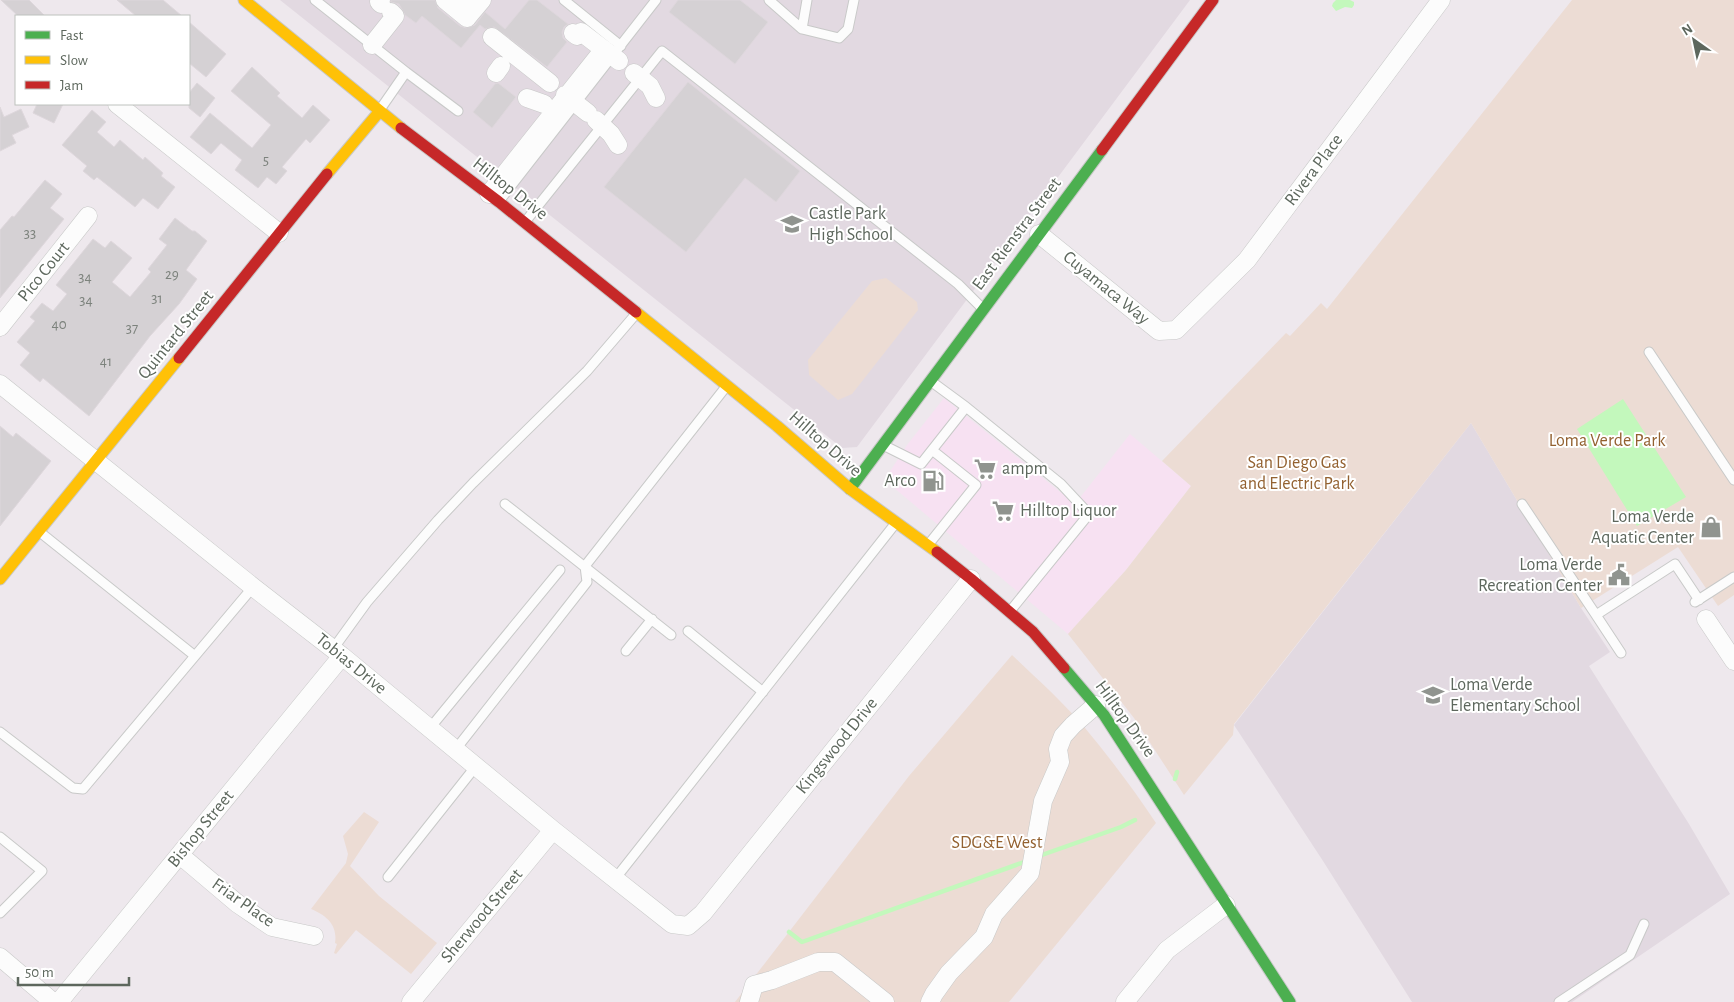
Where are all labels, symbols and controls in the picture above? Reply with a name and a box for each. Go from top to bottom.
legend [15,15,190,105]
north arrow [1669,15,1719,65]
text: N [1680,21,1695,38]
text: Fast [60,28,84,43]
text: Slow [60,53,88,68]
text: Jam [60,78,83,93]
street label: Rivera Place [1281,131,1347,209]
house number: 5 [263,153,269,168]
street label: Hilltop Drive [469,154,551,224]
street label: East Rienstra Street [969,174,1065,294]
place label: Castle Park High School [809,205,893,244]
school or university icon: Castle Park High School [779,211,805,237]
house number: 33 [24,226,36,241]
street label: Pico Court [15,239,73,305]
street label: Cuyamaca Way [1059,248,1153,328]
house number: 29 [165,267,179,282]
house number: 34 [78,270,92,285]
street label: Quintard Street [135,287,217,383]
house number: 31 [151,291,163,306]
house number: 34 [79,293,93,308]
house number: 40 [51,317,67,332]
house number: 37 [126,321,138,336]
house number: 41 [100,354,112,369]
street label: Hilltop Drive [785,408,865,480]
park label: Loma Verde Park [1549,432,1666,450]
park label: San Diego Gas and Electric Park [1240,454,1355,493]
supermarket icon: ampm [972,456,998,482]
place label: ampm [1002,460,1048,478]
fuel station icon: Arco [920,468,946,494]
place label: Arco [884,472,916,490]
supermarket icon: Hilltop Liquor [990,498,1016,524]
place label: Hilltop Liquor [1020,502,1117,520]
place label: Loma Verde Aquatic Center [1591,508,1694,547]
shop icon: Loma Verde Aquatic Center [1698,514,1724,540]
place label: Loma Verde Recreation Center [1478,556,1602,595]
public building icon: Loma Verde Recreation Center [1606,562,1632,588]
street label: Tobias Drive [312,630,390,698]
place label: Loma Verde Elementary School [1450,676,1581,715]
street label: Hilltop Drive [1091,678,1159,760]
school or university icon: Loma Verde Elementary School [1420,682,1446,708]
street label: Kingswood Drive [793,694,881,798]
street label: Bishop Street [165,787,238,871]
park label: SDG&E West [951,834,1043,852]
street label: Sherwood Street [438,866,526,966]
street label: Friar Place [209,875,277,931]
scale bar [18,954,129,986]
text: 50 m [25,965,54,980]

